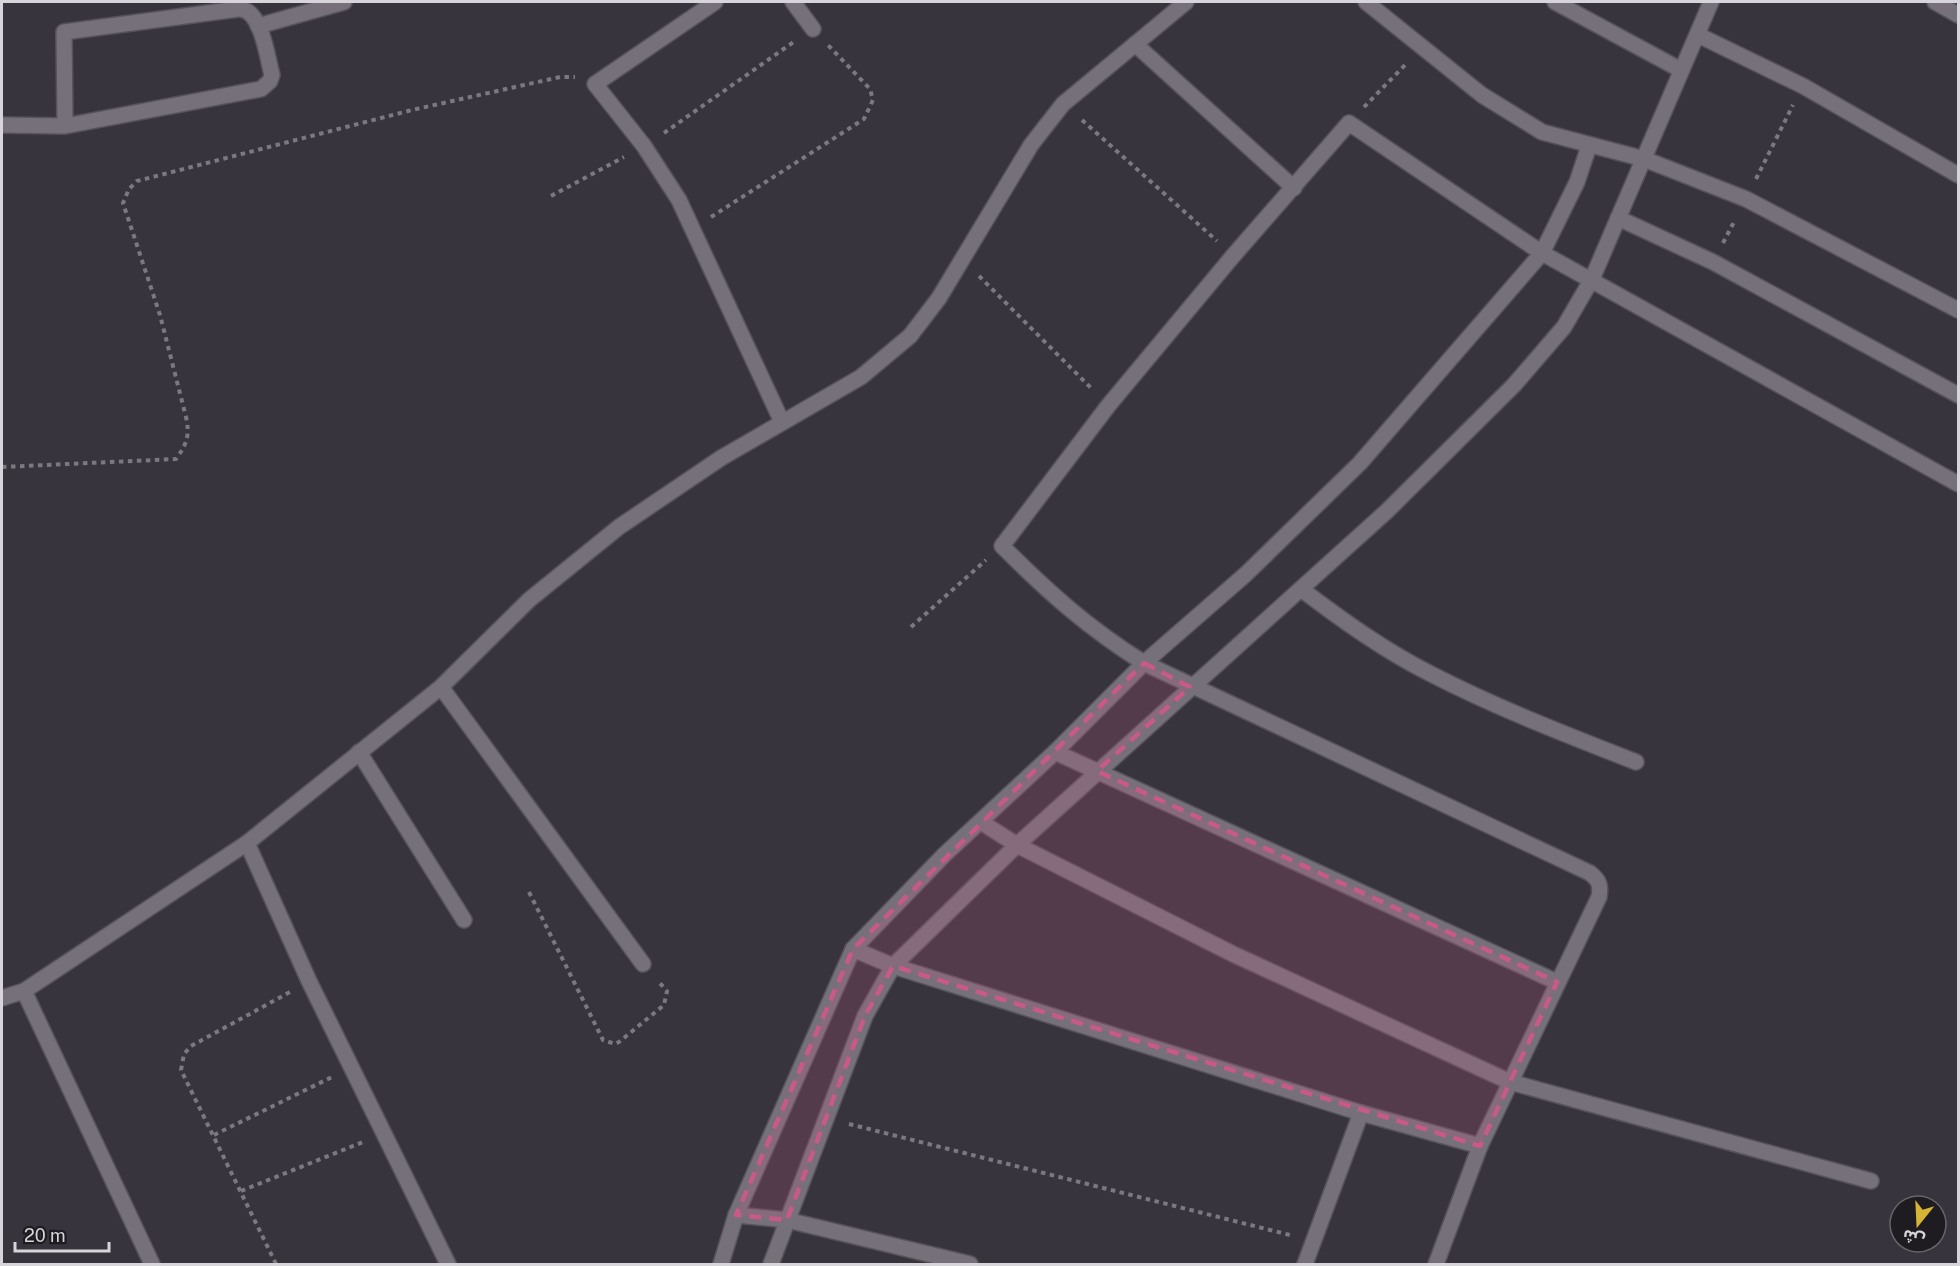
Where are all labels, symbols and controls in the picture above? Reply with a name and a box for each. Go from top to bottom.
north arrow [1888,1194,1948,1254]
scale bar [15,1215,110,1253]
text: 20 m [24,1225,66,1246]
text: ش [1900,1225,1927,1250]

